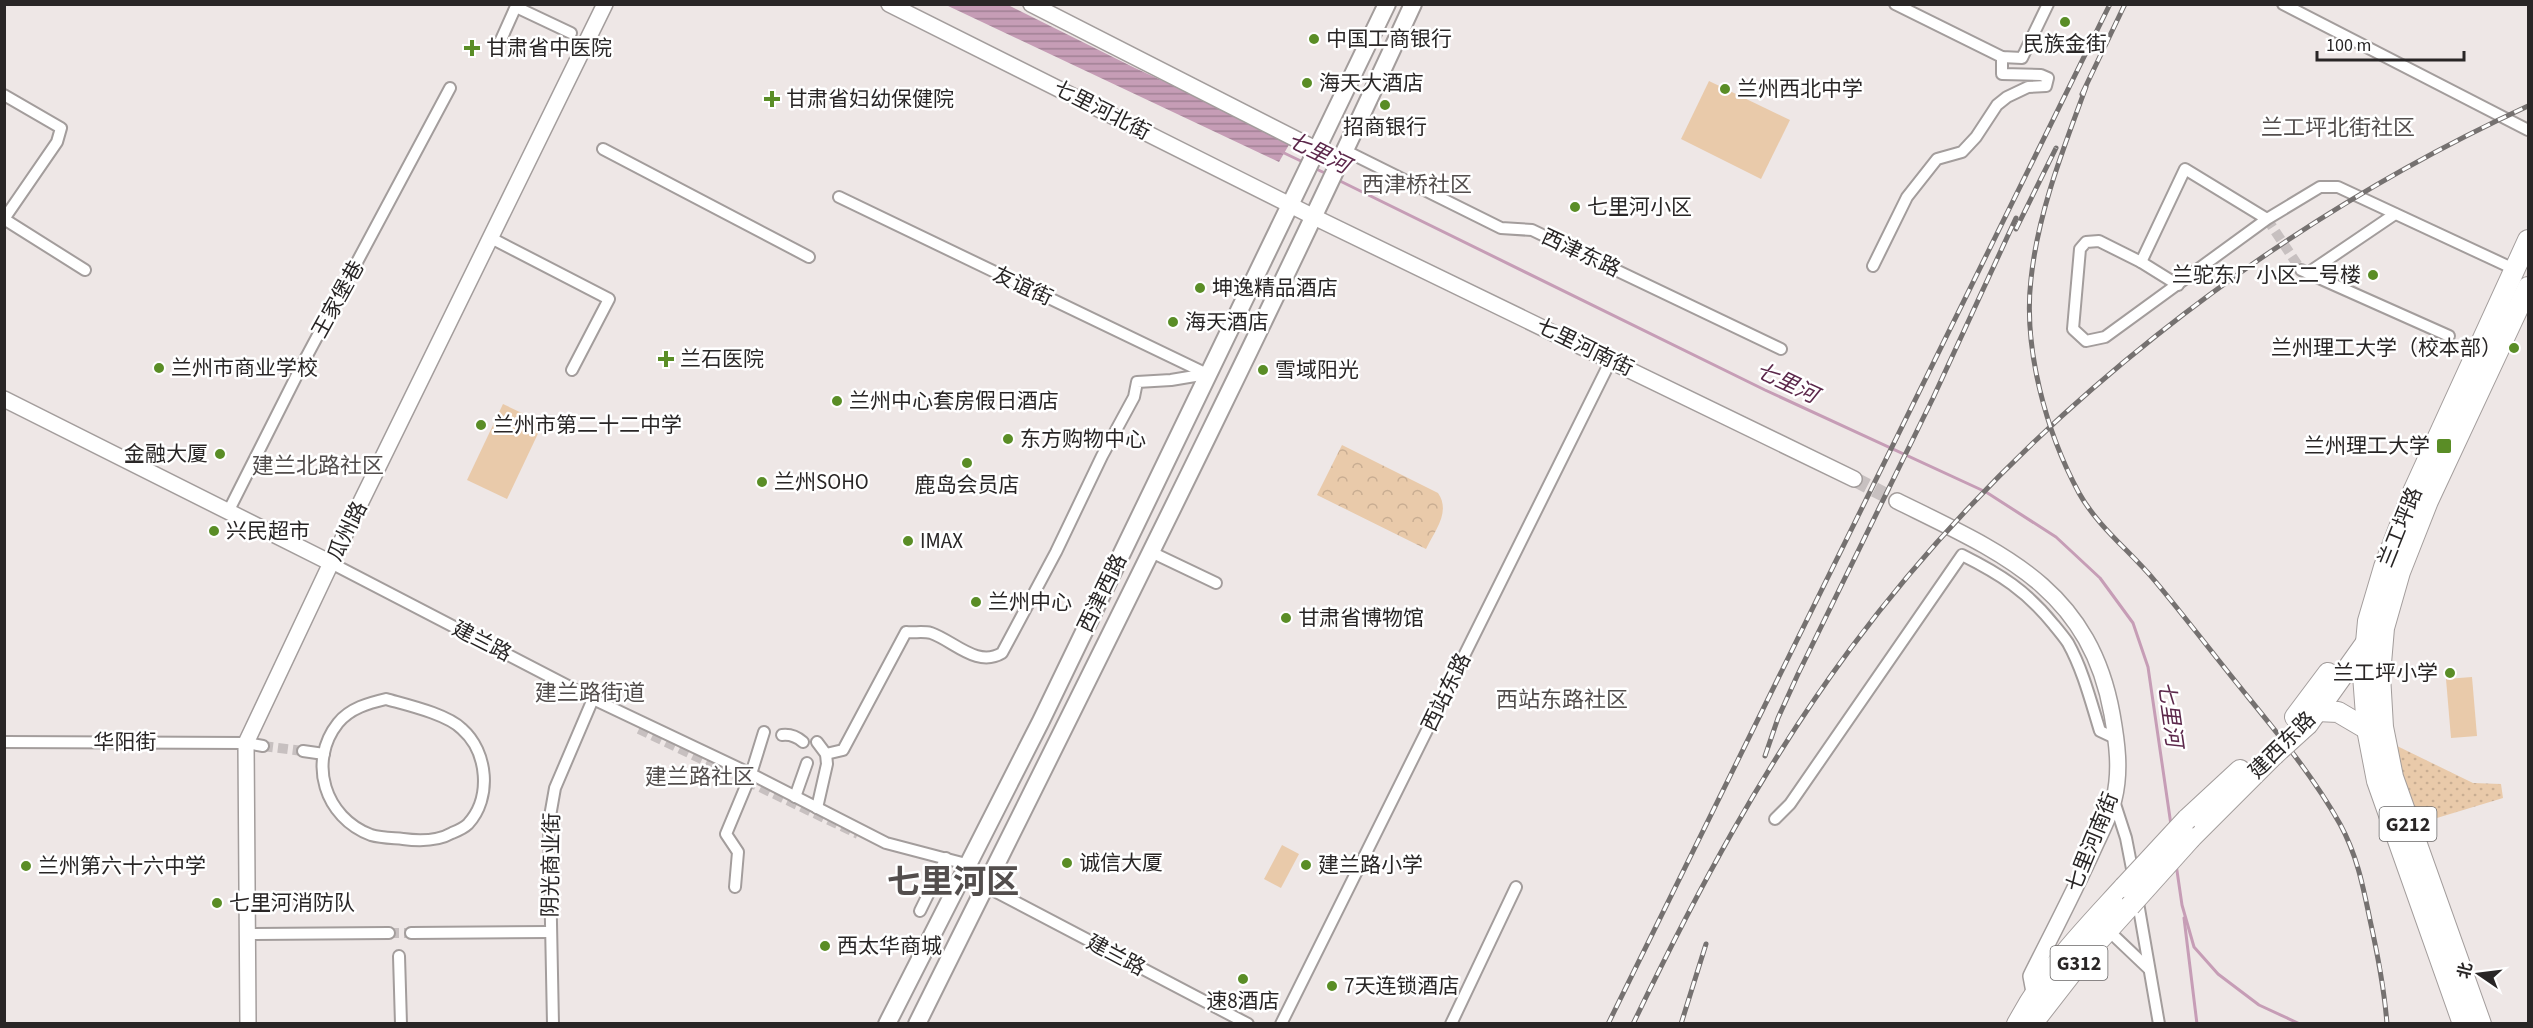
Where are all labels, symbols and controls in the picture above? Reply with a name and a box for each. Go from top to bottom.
marker: 民族金街 [2058,15,2072,29]
place label: 中国工商银行 [1326,24,1452,54]
scale bar [2317,24,2464,62]
place label: 民族金街 [2023,29,2107,59]
marker: 中国工商银行 [1307,32,1321,46]
place label: 甘肃省中医院 [486,33,612,63]
text: 100 m [2326,33,2371,58]
marker: 甘肃省中医院 [463,39,481,57]
place label: 海天大酒店 [1319,68,1424,98]
street label: 七里河北街 [1048,73,1156,147]
place label: 兰州西北中学 [1737,74,1863,104]
marker: 海天大酒店 [1300,76,1314,90]
marker: 兰州西北中学 [1718,82,1732,96]
place label: 甘肃省妇幼保健院 [786,84,954,114]
marker: 甘肃省妇幼保健院 [763,90,781,108]
marker: 招商银行 [1378,98,1392,112]
place label: 招商银行 [1343,112,1427,142]
district label: 兰工坪北街社区 [2261,112,2415,144]
water label: 七里河 [1282,124,1359,183]
district label: 西津桥社区 [1362,169,1472,201]
place label: 七里河小区 [1587,192,1692,222]
marker: 七里河小区 [1568,200,1582,214]
street label: 西津东路 [1537,222,1625,284]
street label: 王家堡巷 [305,255,371,343]
street label: 友谊街 [988,259,1058,313]
place label: 兰驼东厂小区二号楼 [2172,260,2361,290]
marker: 兰驼东厂小区二号楼 [2366,268,2380,282]
place label: 坤逸精品酒店 [1212,273,1338,303]
marker: 坤逸精品酒店 [1193,281,1207,295]
place label: 海天酒店 [1185,307,1269,337]
street label: 七里河南街 [1531,311,1639,383]
marker: 海天酒店 [1166,315,1180,329]
place label: 兰州理工大学（校本部） [2271,333,2502,363]
marker: 兰州理工大学（校本部） [2507,341,2521,355]
place label: 兰石医院 [680,344,764,374]
marker: 兰石医院 [657,350,675,368]
place label: 兰州市商业学校 [171,353,318,383]
water label: 七里河 [1750,354,1827,413]
place label: 雪域阳光 [1275,355,1359,385]
marker: 兰州市商业学校 [152,361,166,375]
marker: 雪域阳光 [1256,363,1270,377]
place label: 兰州中心套房假日酒店 [849,386,1059,416]
marker: 兰州中心套房假日酒店 [830,394,844,408]
place label: 兰州市第二十二中学 [493,410,682,440]
marker: 兰州市第二十二中学 [474,418,488,432]
place label: 东方购物中心 [1020,424,1146,454]
place label: 兰州理工大学 [2304,431,2430,461]
marker: 东方购物中心 [1001,432,1015,446]
marker: 兰州理工大学 [2435,437,2453,455]
place label: 金融大厦 [124,439,208,469]
marker: 金融大厦 [213,447,227,461]
district label: 建兰北路社区 [252,450,384,482]
marker: 鹿岛会员店 [960,456,974,470]
place label: 兰州SOHO [774,467,869,497]
place label: 鹿岛会员店 [915,470,1020,500]
marker: 兰州SOHO [755,475,769,489]
street label: 兰工坪路 [2370,482,2430,572]
street label: 瓜州路 [320,496,374,566]
place label: 兴民超市 [226,516,310,546]
marker: 兴民超市 [207,524,221,538]
place label: IMAX [920,526,963,556]
marker: IMAX [901,534,915,548]
street label: 西津西路 [1070,549,1134,637]
place label: 兰州中心 [988,587,1072,617]
marker: 兰州中心 [969,595,983,609]
place label: 甘肃省博物馆 [1298,603,1424,633]
marker: 甘肃省博物馆 [1279,611,1293,625]
street label: 建兰路 [447,613,517,669]
street label: 西站东路 [1414,648,1478,736]
place label: 兰工坪小学 [2333,658,2438,688]
marker: 兰工坪小学 [2443,666,2457,680]
district label: 建兰路街道 [535,677,645,709]
water label: 七里河 [2150,679,2191,753]
district label: 西站东路社区 [1496,684,1628,716]
street label: 建西东路 [2242,705,2322,785]
street label: 华阳街 [94,727,157,757]
district label: 建兰路社区 [645,761,755,793]
street label: 七里河南街 [2058,788,2126,896]
road number: G212 [2380,807,2436,841]
street label: 阴光商业街 [535,812,567,918]
place label: 诚信大厦 [1079,848,1163,878]
place label: 建兰路小学 [1318,850,1423,880]
place label: 兰州第六十六中学 [38,851,206,881]
marker: 诚信大厦 [1060,856,1074,870]
marker: 建兰路小学 [1299,858,1313,872]
marker: 兰州第六十六中学 [19,859,33,873]
district label: 七里河区 [887,859,1019,906]
place label: 七里河消防队 [229,888,355,918]
marker: 七里河消防队 [210,896,224,910]
street label: 建兰路 [1081,927,1151,983]
place label: 西太华商城 [837,931,942,961]
marker: 西太华商城 [818,939,832,953]
north arrow [2449,944,2509,1004]
road number: G312 [2050,946,2108,980]
text: 北 [2453,960,2478,981]
place label: 7天连锁酒店 [1344,971,1459,1001]
marker: 速8酒店 [1236,972,1250,986]
marker: 7天连锁酒店 [1325,979,1339,993]
place label: 速8酒店 [1206,986,1280,1016]

